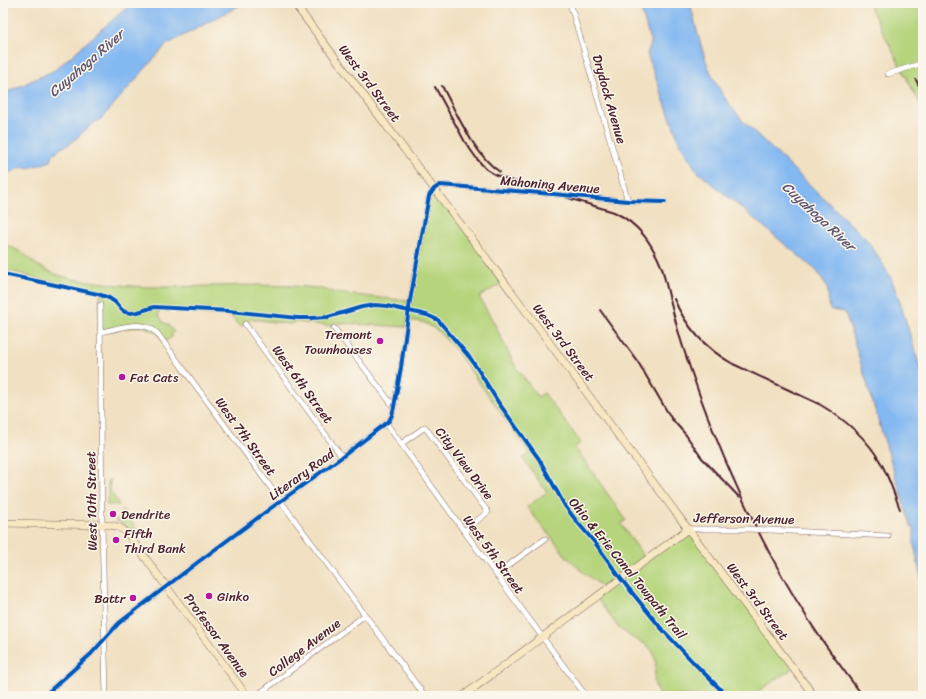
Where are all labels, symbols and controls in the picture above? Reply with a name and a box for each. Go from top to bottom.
water label: Cuyahoga River [43,21,132,104]
street label: West 3rd Street [333,39,407,127]
street label: Drydock Avenue [586,52,633,147]
street label: Mahoning Avenue [499,169,601,200]
water label: Cuyahoga River [776,175,864,260]
street label: West 3rd Street [527,298,601,386]
place label: Tremont Townhouses [304,323,372,361]
marker: Tremont Townhouses [375,336,385,346]
street label: West 6th Street [266,340,339,429]
place label: Fat Cats [130,366,179,389]
marker: Fat Cats [117,372,127,382]
street label: West 7th Street [209,392,282,481]
street label: City View Drive [429,422,500,505]
street label: Literary Road [263,442,340,506]
street label: West 10th Street [79,451,104,551]
street label: Ohio & Erie Canal Towpath Trail [563,492,692,645]
place label: Dendrite [121,503,170,526]
street label: Jefferson Avenue [692,506,795,531]
marker: Dendrite [108,509,118,519]
street label: West 5th Street [457,510,531,599]
place label: Fifth Third Bank [124,522,186,560]
marker: Fifth Third Bank [111,535,121,545]
street label: West 3rd Street [721,557,795,645]
place label: Ginko [217,585,250,608]
place label: Battr [94,587,126,610]
street label: Professor Avenue [178,588,255,683]
marker: Ginko [204,591,214,601]
marker: Battr [128,593,138,603]
street label: College Avenue [263,612,346,683]

